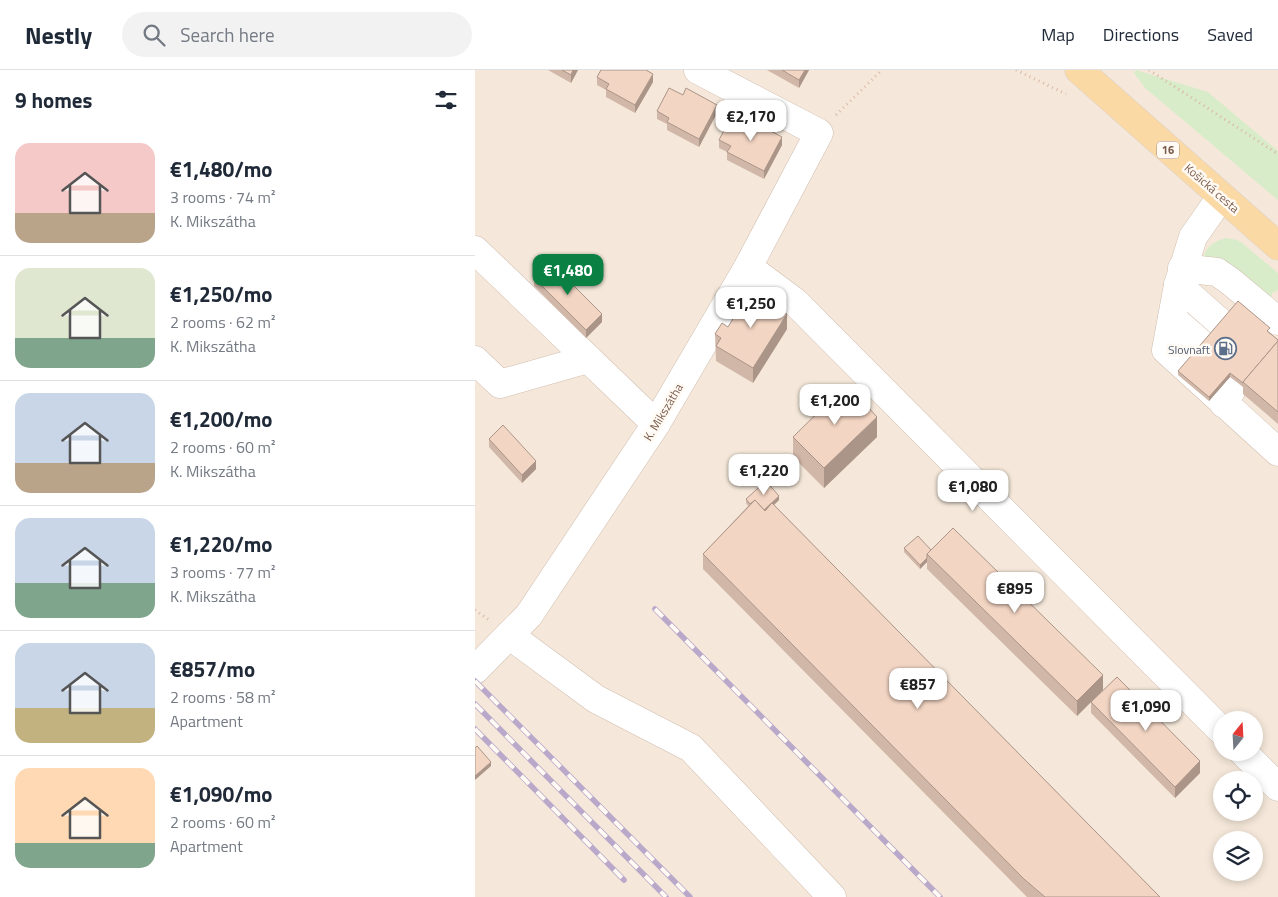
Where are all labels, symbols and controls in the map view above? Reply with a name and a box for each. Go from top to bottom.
search box [122,12,472,57]
text: Nestly [25,17,92,53]
text: Search here [180,20,275,49]
icon: search [140,21,168,49]
text: Map [1041,21,1075,48]
text: Directions [1103,21,1179,48]
text: Saved [1207,21,1253,48]
text: 9 homes [15,84,92,116]
icon: filters [432,86,460,114]
pin: €2,170 [710,100,792,142]
text: €2,170 [726,104,776,128]
road number: 16 [1157,142,1179,158]
text: €1,480/mo [170,153,272,185]
street label: Košická cesta [1180,159,1244,217]
icon: home [55,163,115,223]
text: 3 rooms · 74 m² [170,185,275,209]
text: K. Mikszátha [170,209,256,233]
pin: €1,480 [527,254,609,296]
text: €1,480 [543,258,593,282]
text: €1,250/mo [170,278,272,310]
pin: €1,250 [710,286,792,329]
icon: home [55,288,115,348]
text: €1,250 [726,291,776,315]
text: 2 rooms · 62 m² [170,310,275,334]
text: K. Mikszátha [170,334,256,358]
fuel station icon: Slovnaft [1214,337,1238,361]
place label: Slovnaft [1168,340,1211,359]
street label: K. Mikszátha [638,380,688,444]
pin: €1,200 [794,384,876,426]
text: €1,200 [810,388,860,412]
text: €1,200/mo [170,403,272,435]
icon: home [55,413,115,473]
text: 2 rooms · 60 m² [170,435,275,459]
pin: €1,220 [723,454,805,496]
text: €1,220 [739,458,789,482]
text: K. Mikszátha [170,459,256,483]
pin: €1,080 [932,470,1014,512]
text: €1,080 [948,474,998,498]
text: €1,220/mo [170,528,272,560]
icon: home [55,538,115,598]
text: 3 rooms · 77 m² [170,560,275,584]
pin: €895 [985,572,1045,614]
text: €895 [997,576,1033,600]
text: K. Mikszátha [170,584,256,608]
text: €857/mo [170,653,255,685]
icon: home [55,663,115,723]
pin: €857 [888,668,948,710]
text: €857 [900,672,936,696]
text: 2 rooms · 58 m² [170,685,275,709]
pin: €1,090 [1105,690,1187,732]
text: €1,090 [1121,694,1171,718]
text: Apartment [170,709,243,733]
north arrow [1213,711,1263,761]
map controls [1213,711,1263,881]
button: locate [1213,771,1263,821]
text: €1,090/mo [170,778,272,810]
icon: home [55,788,115,848]
text: 2 rooms · 60 m² [170,810,275,834]
button: layers [1213,831,1263,881]
text: Apartment [170,834,243,858]

